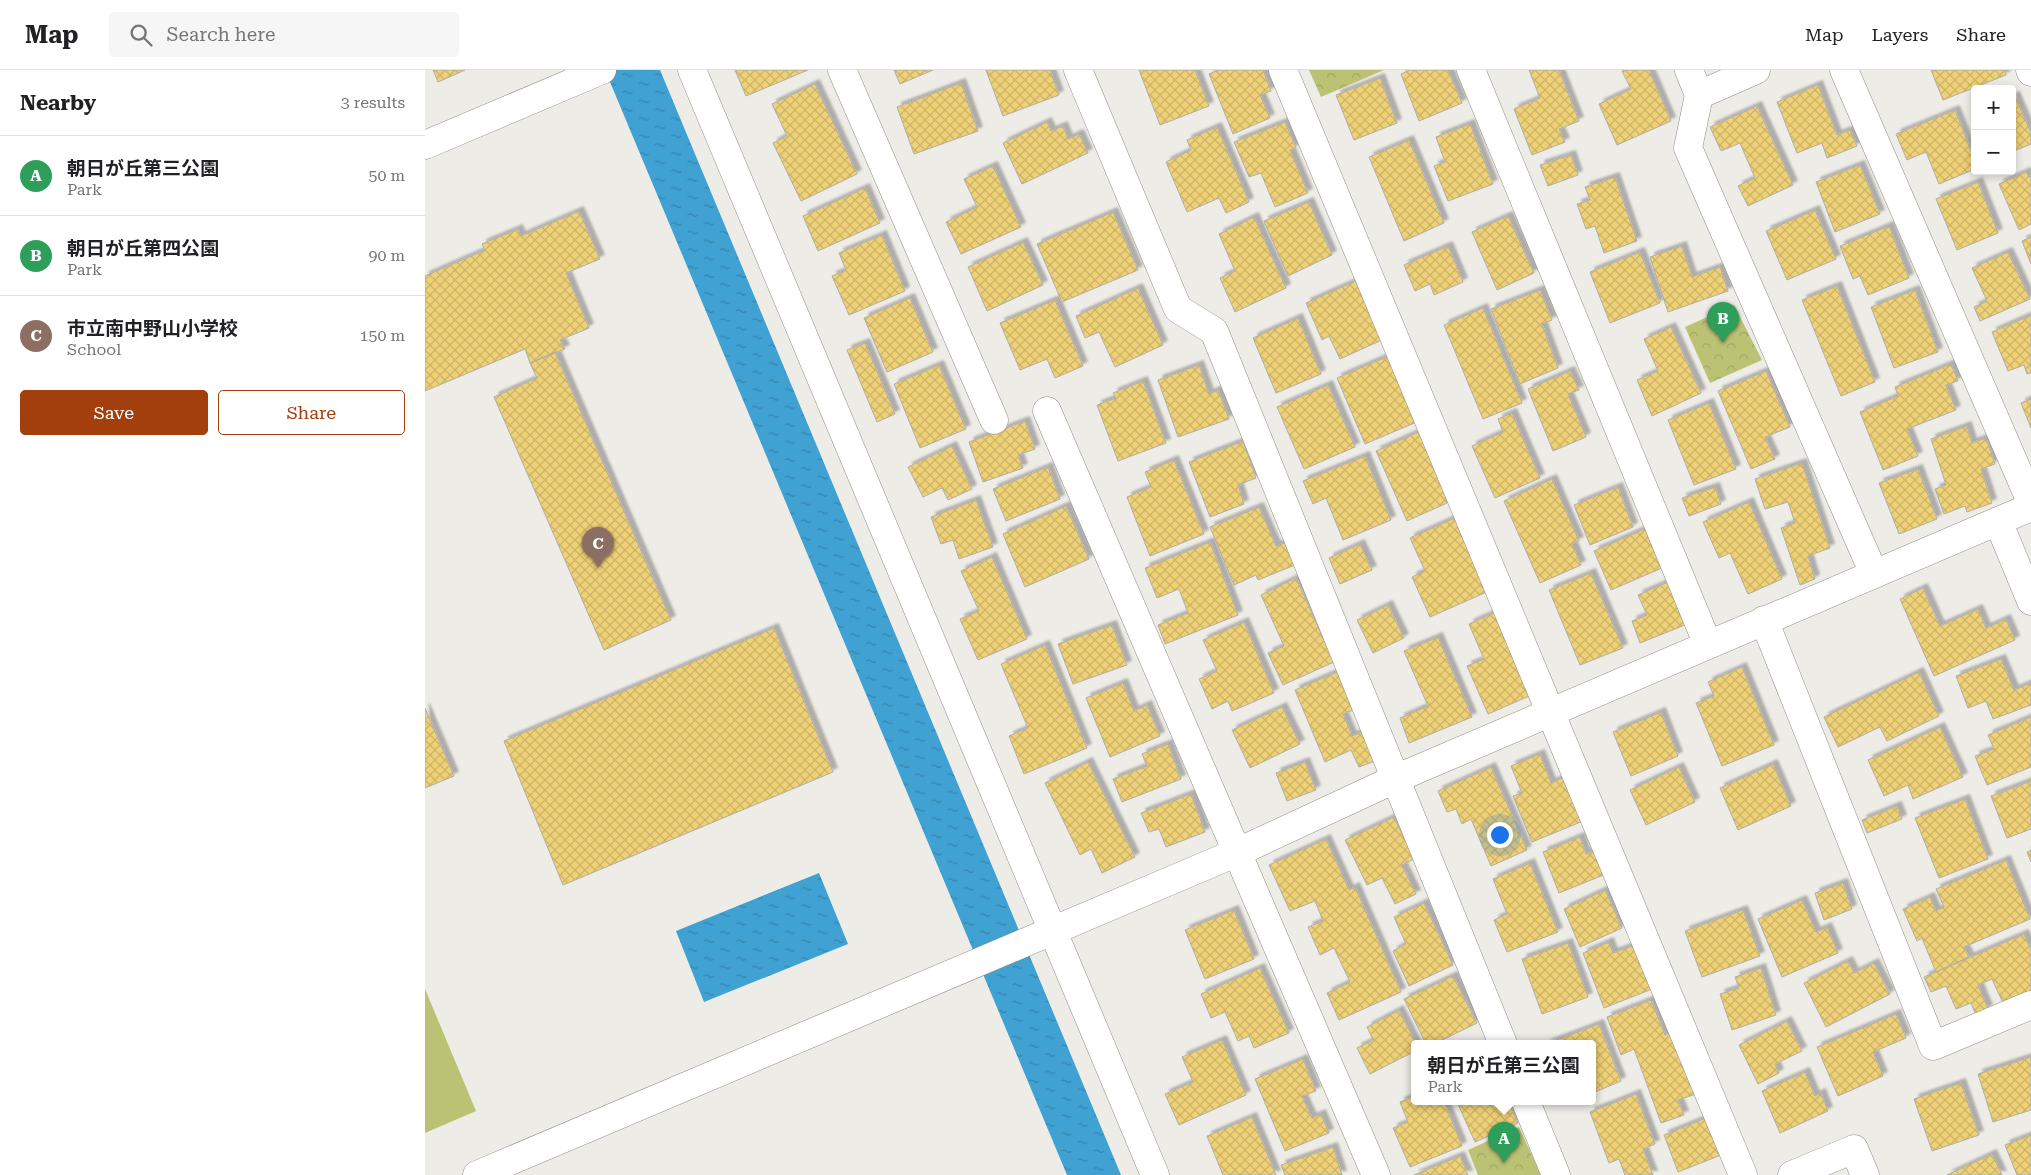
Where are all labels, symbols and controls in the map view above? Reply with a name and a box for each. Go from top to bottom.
search box [109,12,459,57]
text: Map [25,21,79,49]
icon: search [127,21,155,49]
text: Search here [167,23,275,46]
text: Map [1805,24,1844,45]
text: Layers [1872,24,1928,45]
text: Share [1956,24,2006,45]
map controls [1971,85,2016,175]
button: + [1971,85,2016,130]
text: Nearby [20,91,96,115]
text: 3 results [341,93,405,112]
button: − [1971,130,2016,175]
text: 朝日が丘第三公園 [67,157,219,180]
text: A [30,166,42,185]
text: 50 m [368,166,405,185]
text: Park [67,180,102,199]
text: 朝日が丘第四公園 [67,237,219,260]
text: B [30,246,42,265]
text: 90 m [368,246,405,265]
text: Park [67,260,102,279]
pin: B [1707,302,1739,343]
text: 市立南中野山小学校 [67,317,238,340]
text: C [30,326,42,345]
text: 150 m [359,326,405,345]
text: School [67,340,121,359]
button: Save [20,390,208,435]
button: Share [218,390,405,435]
pin: C [582,527,614,568]
your location [1487,822,1513,848]
popup [1411,1040,1596,1105]
text: 朝日が丘第三公園 [1427,1054,1580,1077]
text: Park [1427,1077,1463,1096]
pin: A [1488,1122,1520,1163]

